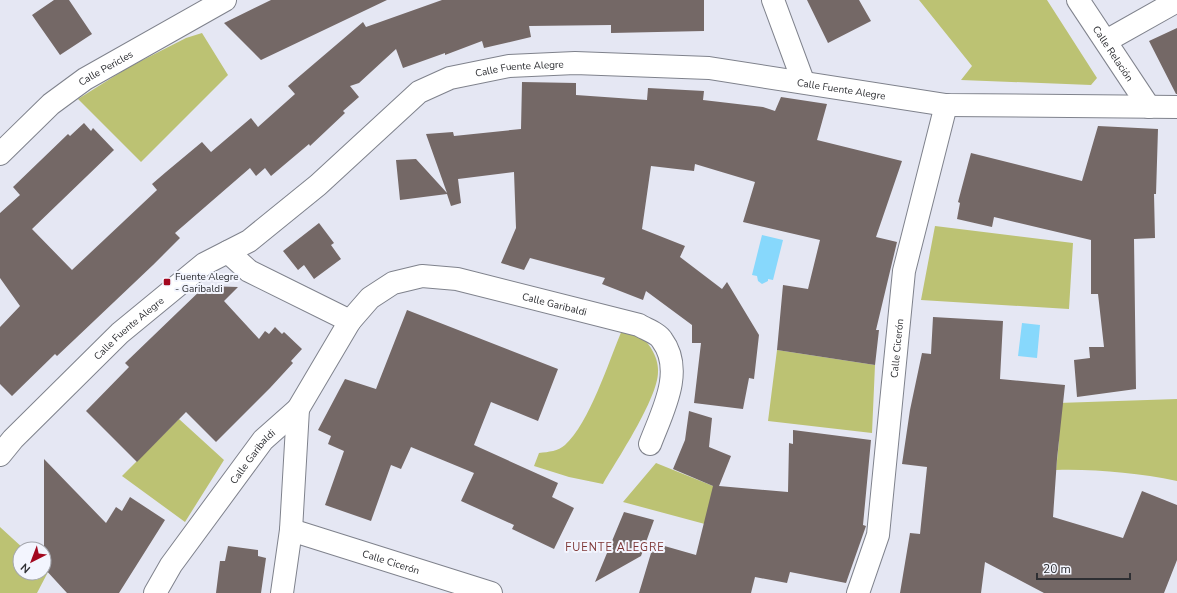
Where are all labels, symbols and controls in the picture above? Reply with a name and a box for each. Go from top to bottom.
street label: Calle Relación [1089,23,1136,84]
street label: Calle Pericles [76,47,136,90]
street label: Calle Fuente Alegre [474,58,564,81]
street label: Calle Fuente Alegre [796,76,886,103]
place label: Fuente Alegre - Garibaldi [175,270,239,296]
marker: Fuente Alegre - Garibaldi [162,277,172,287]
street label: Calle Garibaldi [520,290,588,320]
street label: Calle Fuente Alegre [91,294,167,363]
street label: Calle Cicerón [888,318,907,379]
street label: Calle Garibaldi [227,426,279,487]
district label: FUENTE ALEGRE [565,540,665,555]
north arrow [12,541,52,581]
street label: Calle Cicerón [360,547,421,578]
scale bar [1037,555,1130,581]
text: N [18,560,34,576]
text: 20 m [1043,561,1071,577]

